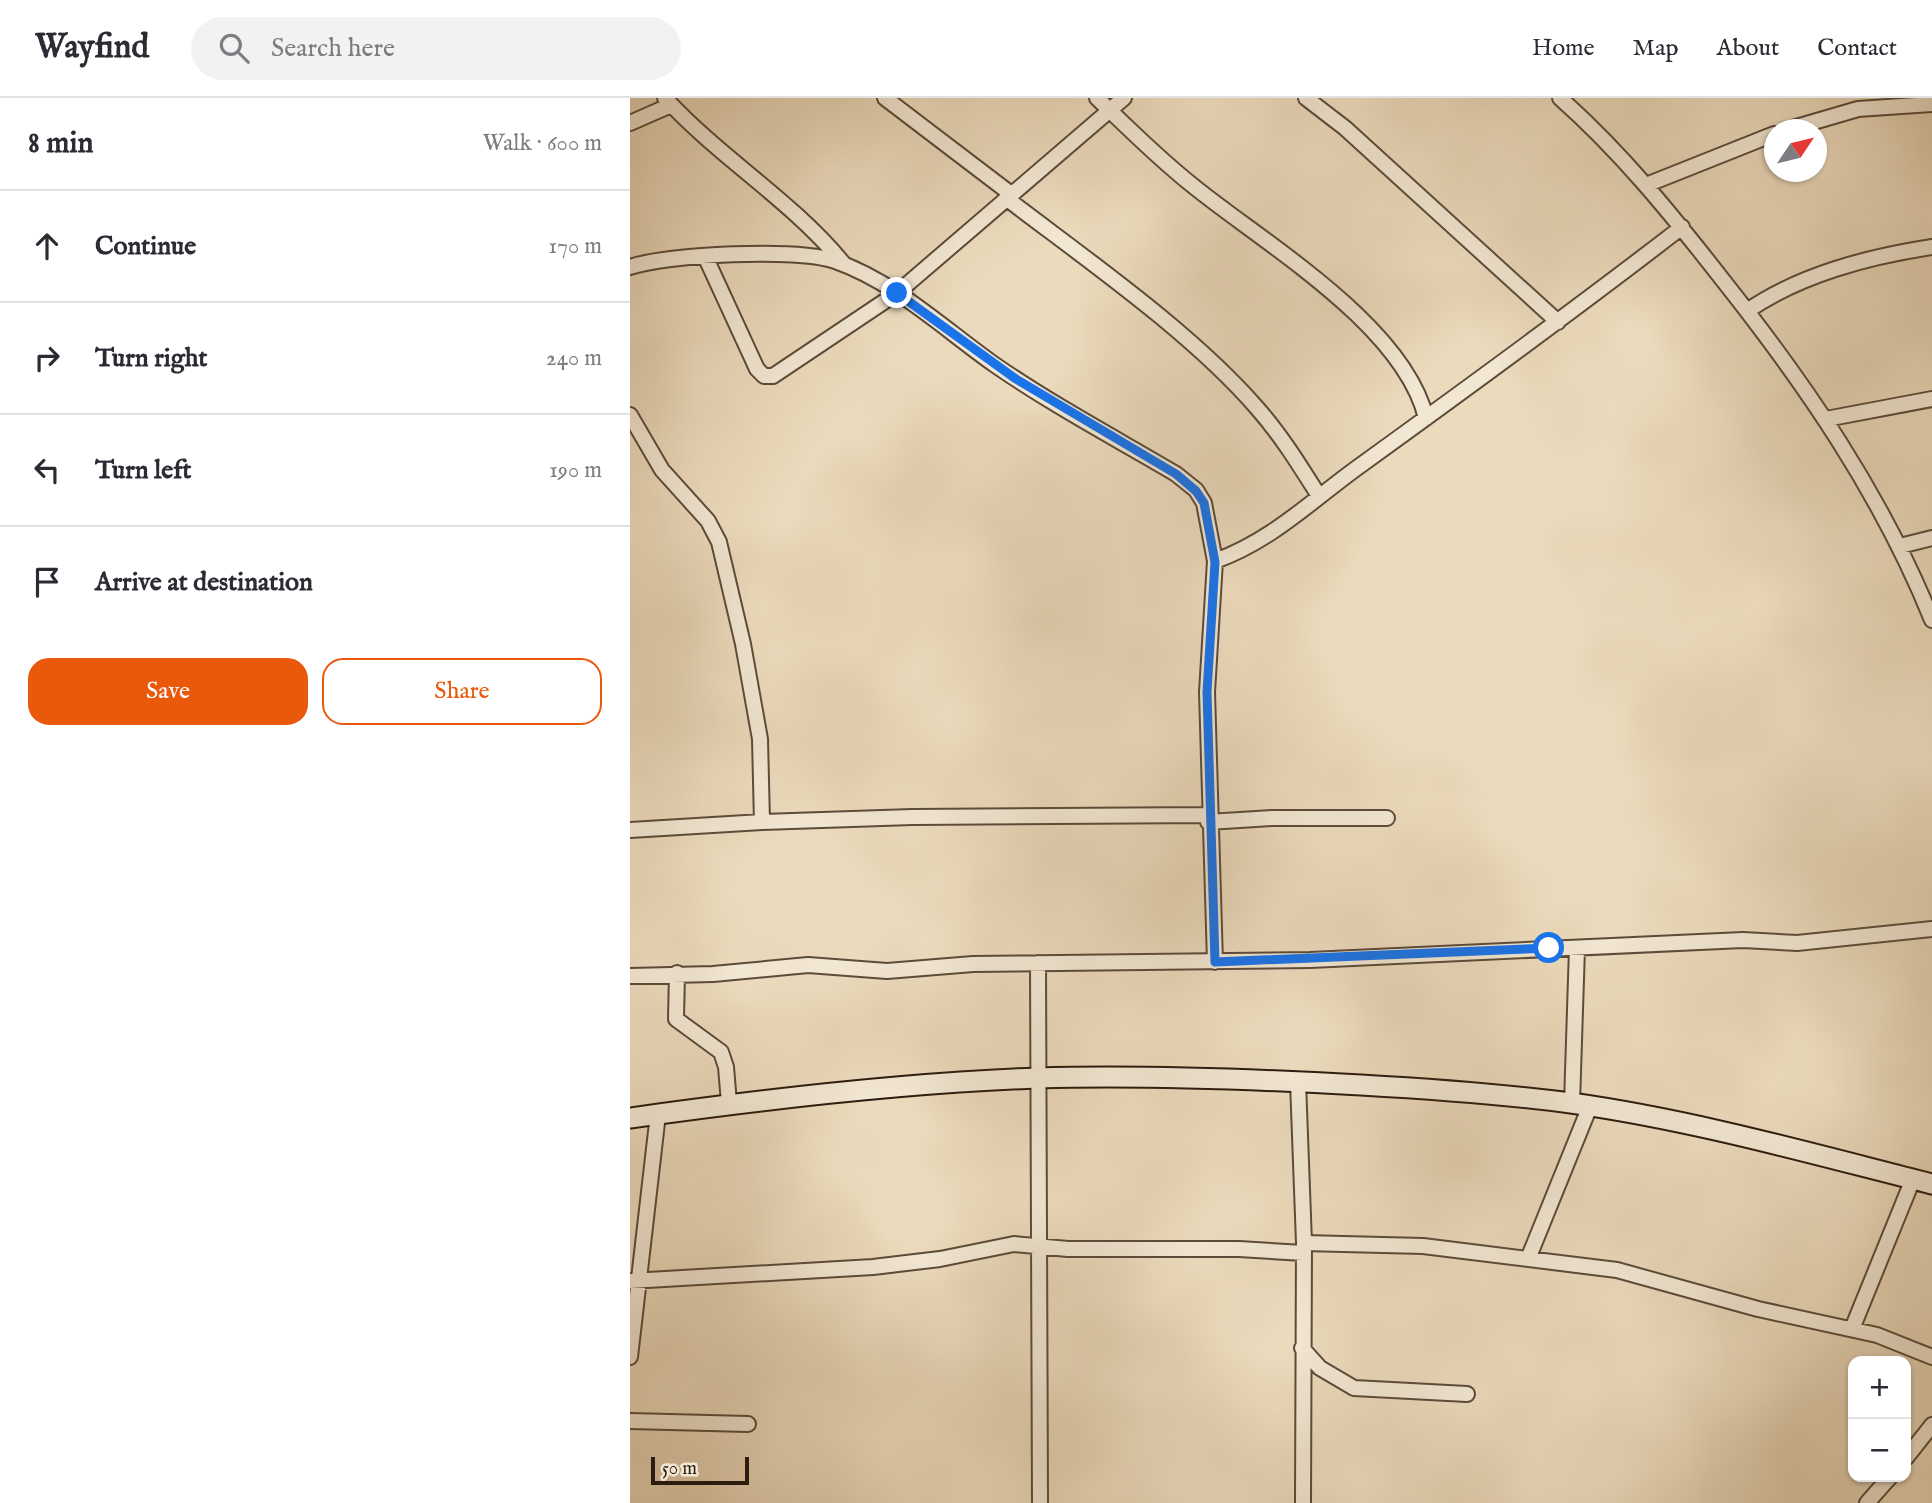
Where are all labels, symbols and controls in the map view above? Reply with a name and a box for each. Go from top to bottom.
search box [191,17,681,80]
text: Wayfind [35,27,149,69]
icon: search [215,29,253,67]
text: Search here [271,32,395,65]
text: Home [1532,33,1595,64]
text: Map [1633,33,1679,64]
text: About [1717,33,1779,64]
text: Contact [1817,33,1897,64]
north arrow [1764,119,1827,182]
text: 8 min [28,125,94,163]
text: Walk · 600 m [483,129,602,158]
icon: ahead [28,227,66,265]
text: Continue [95,230,196,263]
text: 170 m [549,232,602,261]
route end [881,277,912,308]
icon: right [28,339,66,377]
text: Turn right [95,342,208,375]
text: 240 m [546,344,602,373]
icon: left [28,451,66,489]
text: Turn left [95,454,192,487]
text: 190 m [549,456,602,485]
icon: arrive [28,563,66,601]
text: Arrive at destination [95,566,313,599]
button: Save [28,658,308,725]
button: Share [322,658,602,725]
route start [1533,932,1564,963]
map controls [1848,1356,1911,1482]
button: + [1848,1356,1911,1419]
button: − [1848,1419,1911,1482]
scale bar [651,1454,749,1486]
text: 50 m [662,1457,697,1481]

